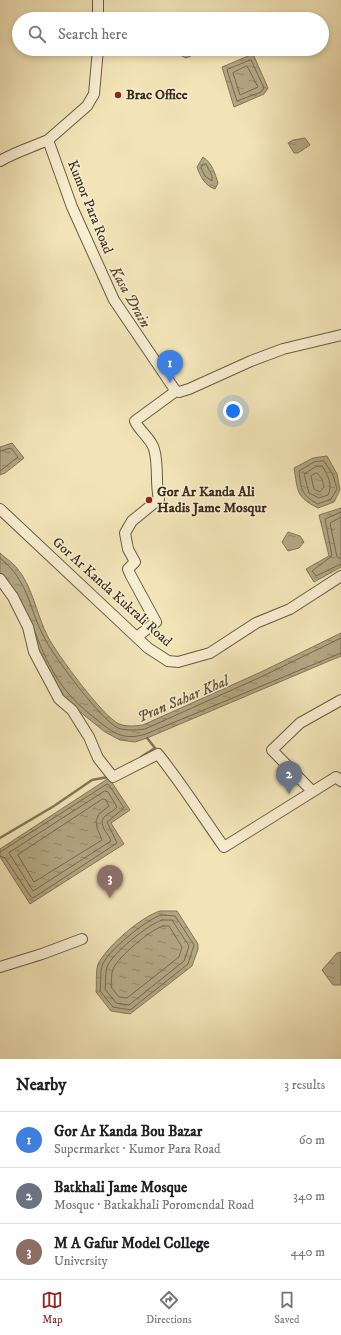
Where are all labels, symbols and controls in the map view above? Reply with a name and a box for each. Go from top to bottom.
search box [12,12,329,56]
icon: search [26,23,48,45]
text: Search here [58,25,127,44]
place label: Brac Office [126,86,188,104]
marker: Brac Office [113,90,123,100]
street label: Kumor Para Road [63,158,117,256]
water label: Kasa Drain [105,262,155,332]
pin: 1 [157,350,183,383]
your location [223,401,243,421]
place label: Gor Ar Kanda Ali Hadis Jame Mosqur [157,483,267,517]
marker: Gor Ar Kanda Ali Hadis Jame Mosqur [144,495,154,505]
street label: Gor Ar Kanda Kukrali Road [48,533,176,651]
water label: Pran Sahar Khal [135,670,233,727]
pin: 2 [276,761,302,794]
pin: 3 [97,865,123,898]
text: Nearby [16,1074,66,1096]
text: 3 results [284,1077,325,1093]
text: Gor Ar Kanda Bou Bazar [54,1122,202,1141]
text: 1 [27,1132,31,1148]
text: 60 m [299,1132,325,1148]
text: Supermarket · Kumor Para Road [54,1141,221,1157]
text: Batkhali Jame Mosque [54,1178,187,1197]
text: 2 [26,1188,32,1204]
text: 340 m [293,1188,325,1204]
text: Mosque · Batkakhali Poromendal Road [54,1197,254,1213]
text: M A Gafur Model College [54,1234,209,1253]
text: 3 [27,1244,31,1260]
text: 440 m [290,1244,325,1260]
text: University [54,1253,108,1269]
tab: Map [41,1289,63,1327]
tab: Directions [146,1289,192,1327]
tab: Saved [274,1289,300,1327]

